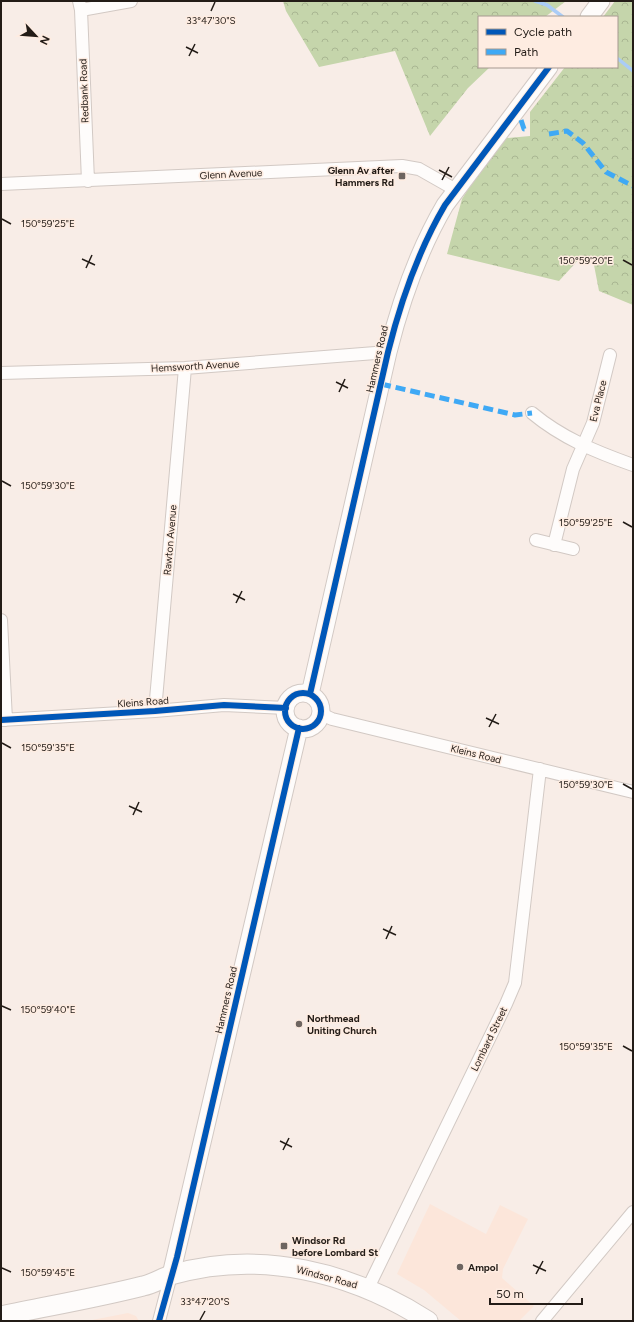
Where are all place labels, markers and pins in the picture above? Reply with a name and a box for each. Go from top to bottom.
place label: Glenn Av after Hammers Rd [328,164,394,189]
marker: Glenn Av after Hammers Rd [397,171,407,181]
place label: Northmead Uniting Church [307,1012,377,1037]
marker: Northmead Uniting Church [294,1019,304,1029]
place label: Windsor Rd before Lombard St [292,1234,378,1259]
marker: Windsor Rd before Lombard St [279,1241,289,1251]
place label: Ampol [468,1261,498,1274]
marker: Ampol [455,1262,465,1272]

